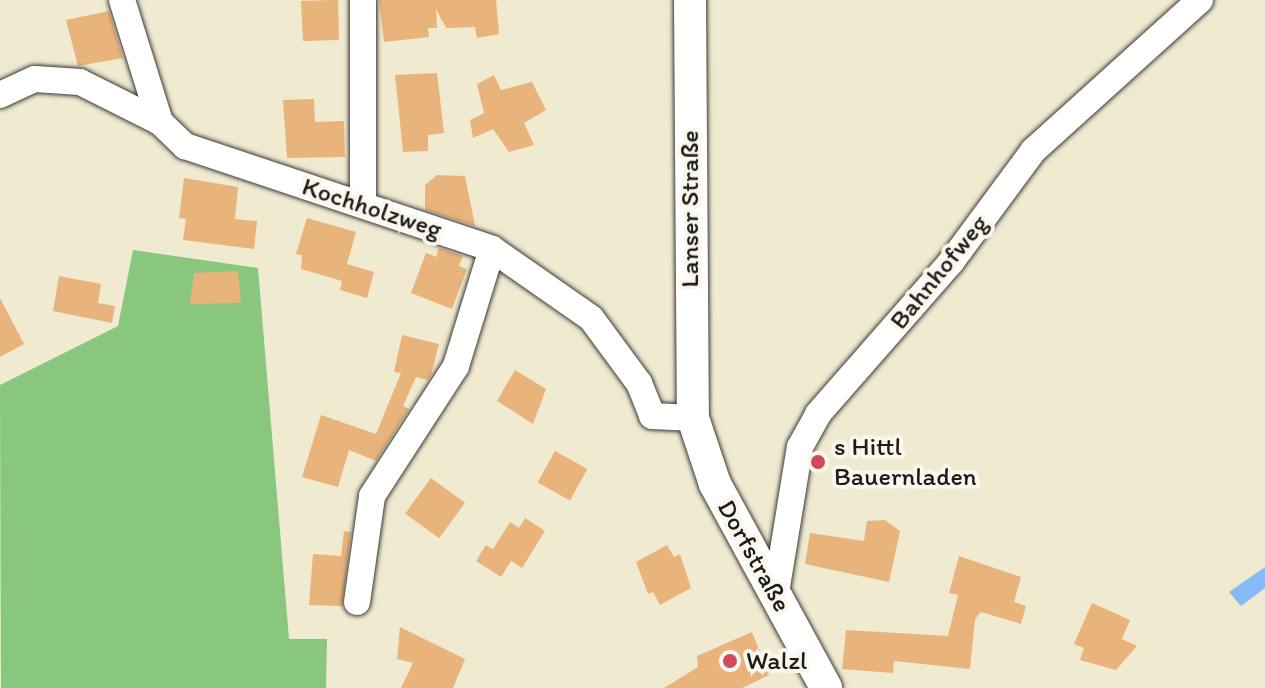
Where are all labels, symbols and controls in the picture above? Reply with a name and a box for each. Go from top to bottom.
street label: Lanser Straße [674,130,706,288]
street label: Kochholzweg [298,171,446,245]
street label: Bahnhofweg [883,208,995,336]
place label: s Hittl Bauernladen [834,431,977,492]
marker: s Hittl Bauernladen [809,453,827,471]
street label: Dorfstraße [710,495,798,617]
place label: Walzl [746,645,807,677]
marker: Walzl [721,652,739,670]

